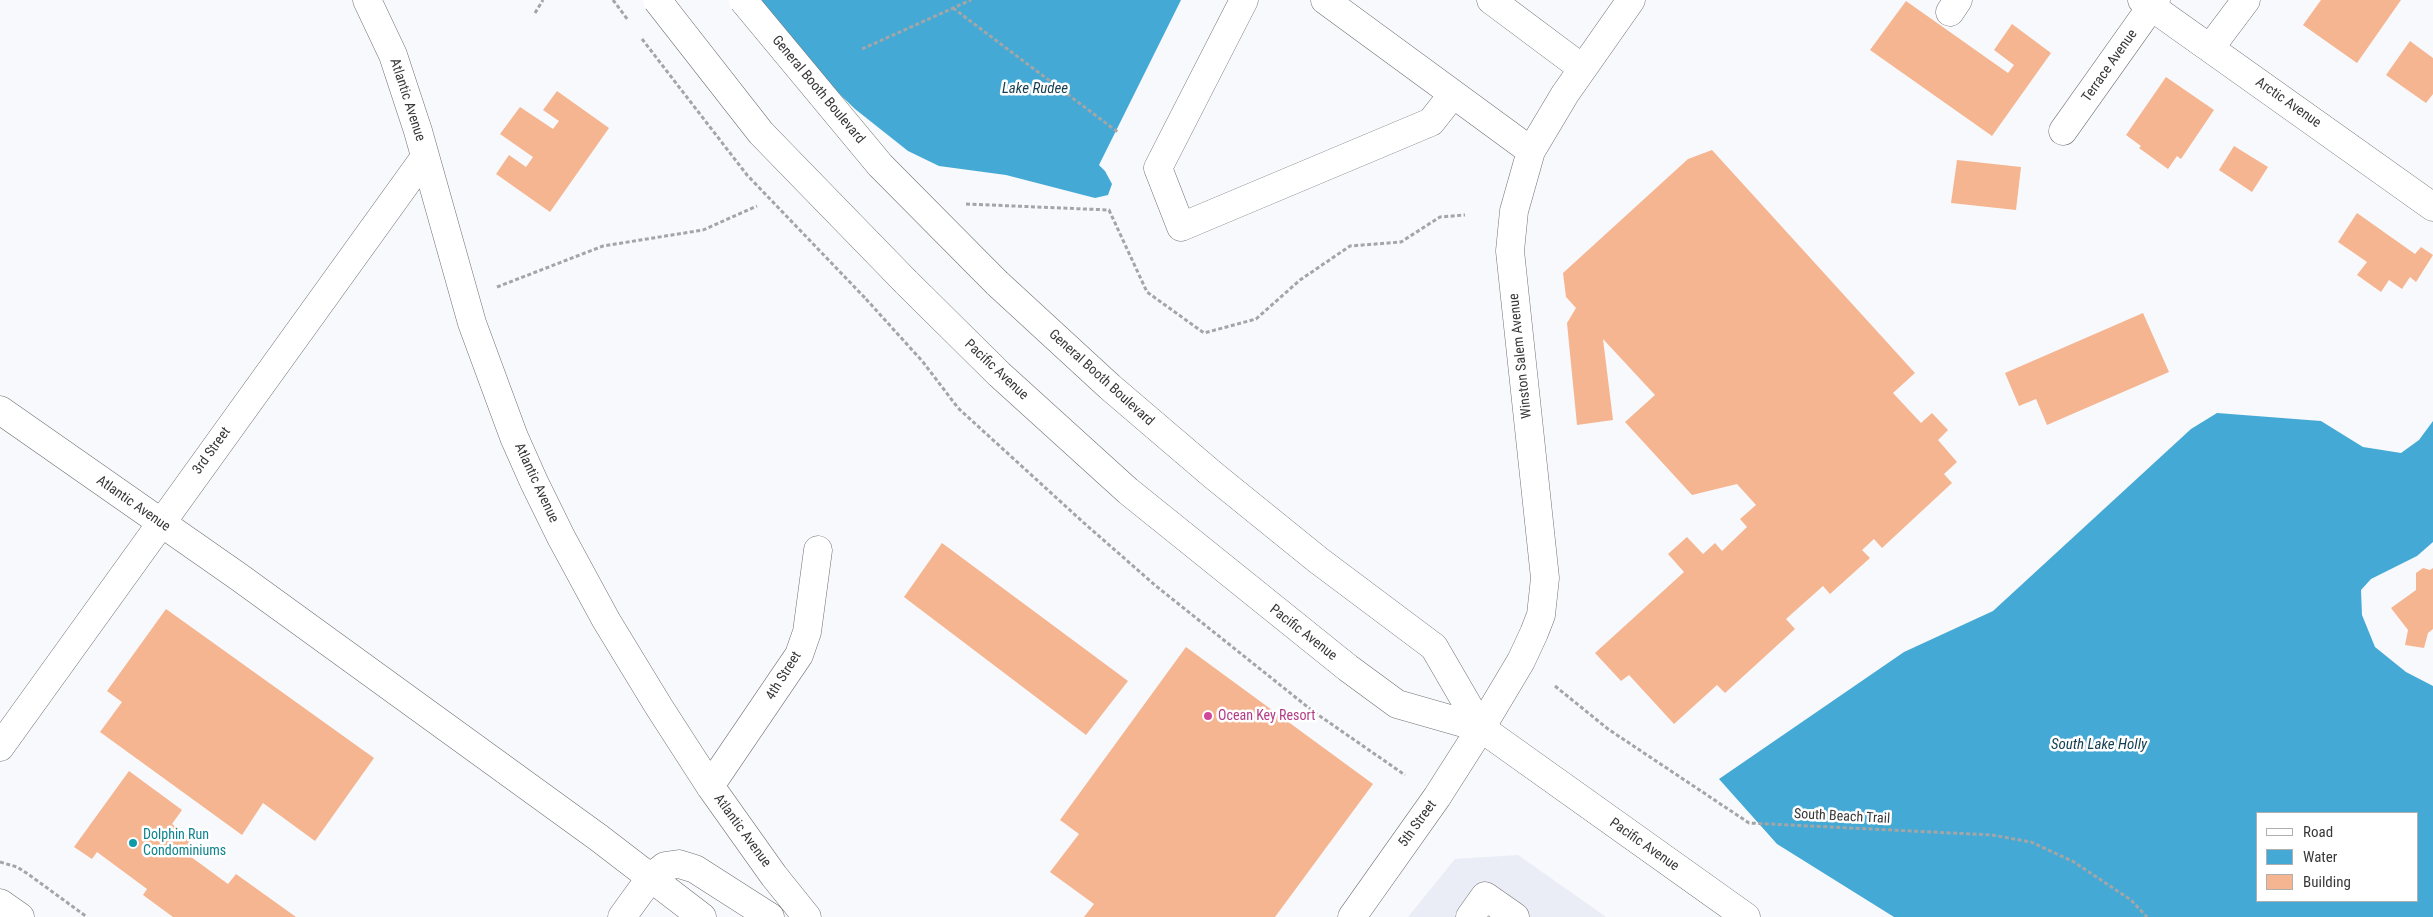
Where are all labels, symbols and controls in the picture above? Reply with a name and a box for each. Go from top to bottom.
street label: Terrace Avenue [2079,26,2141,106]
street label: General Booth Boulevard [768,33,868,147]
street label: Atlantic Avenue [386,56,428,144]
street label: Arctic Avenue [2252,74,2324,132]
water label: Lake Rudee [1002,80,1068,98]
street label: Winston Salem Avenue [1506,293,1536,419]
street label: General Booth Boulevard [1045,326,1157,430]
street label: Pacific Avenue [961,336,1031,404]
street label: 3rd Street [189,424,235,478]
street label: Atlantic Avenue [510,440,562,526]
street label: Atlantic Avenue [93,472,173,536]
street label: Pacific Avenue [1266,601,1340,665]
street label: 4th Street [763,649,805,703]
place label: Ocean Key Resort [1218,708,1315,724]
marker: Ocean Key Resort [1202,710,1214,722]
water label: South Lake Holly [2051,736,2147,754]
street label: Atlantic Avenue [710,791,774,871]
street label: 5th Street [1395,797,1441,851]
street label: South Beach Trail [1793,806,1891,828]
legend [2256,812,2418,902]
street label: Pacific Avenue [1606,815,1682,875]
text: Road [2303,823,2333,841]
place label: Dolphin Run Condominiums [143,827,226,860]
marker: Dolphin Run Condominiums [127,837,139,849]
text: Water [2303,848,2337,866]
text: Building [2303,873,2351,891]

